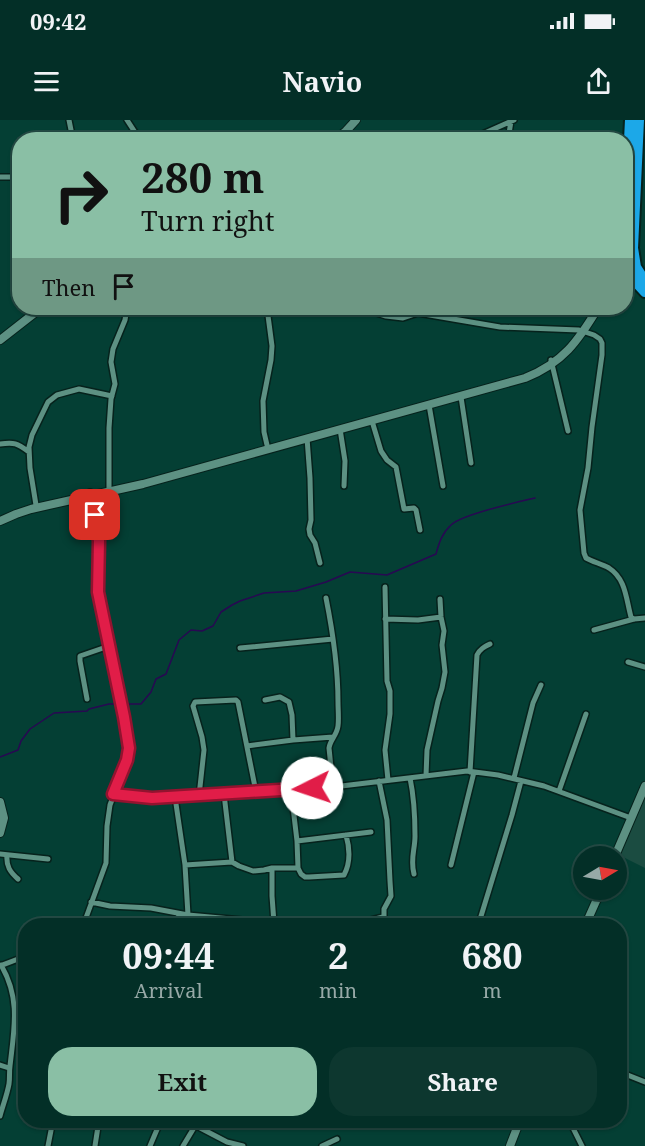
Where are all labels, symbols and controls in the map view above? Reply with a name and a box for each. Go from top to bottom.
text: 09:42 [30,6,86,36]
text: Navio [283,63,362,100]
icon: menu [30,65,63,98]
icon: share [582,65,615,98]
text: 280 m [141,148,265,205]
icon: right [42,156,120,234]
text: Turn right [141,202,274,239]
icon: arrive [107,270,140,303]
text: Then [42,272,95,302]
pin [69,489,120,540]
icon: arrive [78,498,111,531]
position arrow [280,756,344,820]
north arrow [573,846,627,900]
map controls [573,846,627,900]
text: 09:44 [122,931,215,980]
text: 2 [328,931,348,980]
text: 680 [462,931,523,980]
text: Arrival [134,977,203,1004]
text: min [319,977,357,1004]
text: m [483,977,502,1004]
button: Exit [48,1047,317,1116]
button: Share [329,1047,597,1116]

